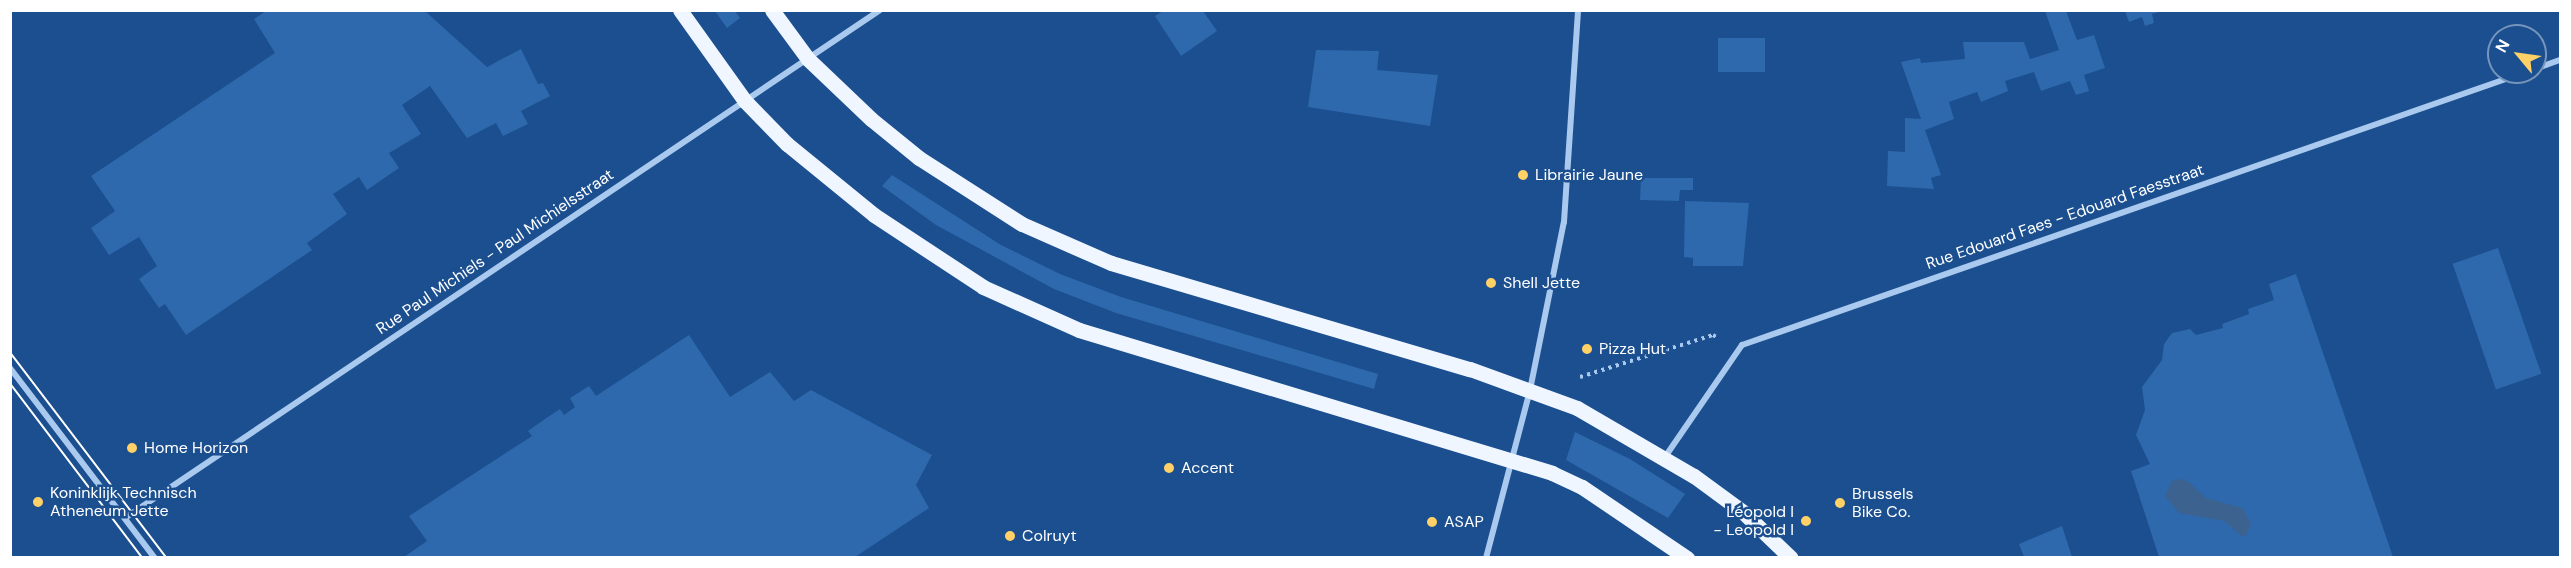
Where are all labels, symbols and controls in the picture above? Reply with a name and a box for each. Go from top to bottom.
north arrow [2487,24,2547,84]
text: N [2491,36,2515,56]
street label: Rue Edouard Faes - Edouard Faesstraat [1923,160,2207,274]
street label: Rue Paul Michiels - Paul Michielsstraat [373,165,617,339]
place label: Librairie Jaune [1535,165,1643,185]
marker: Librairie Jaune [1516,168,1530,182]
place label: Shell Jette [1503,273,1580,293]
marker: Shell Jette [1484,276,1498,290]
place label: Pizza Hut [1599,339,1666,359]
marker: Pizza Hut [1580,342,1594,356]
place label: Home Horizon [144,438,248,458]
marker: Home Horizon [125,441,139,455]
place label: Accent [1181,458,1234,478]
marker: Accent [1162,461,1176,475]
place label: Koninklijk Technisch Atheneum Jette [50,483,197,521]
place label: Brussels Bike Co. [1852,484,1913,522]
marker: Koninklijk Technisch Atheneum Jette [31,495,45,509]
marker: Brussels Bike Co. [1833,496,1847,510]
place label: Léopold I - Leopold I [1713,502,1794,540]
place label: ASAP [1444,512,1484,532]
marker: Léopold I - Leopold I [1799,514,1813,528]
marker: ASAP [1425,515,1439,529]
place label: Colruyt [1022,526,1077,546]
marker: Colruyt [1003,529,1017,543]

